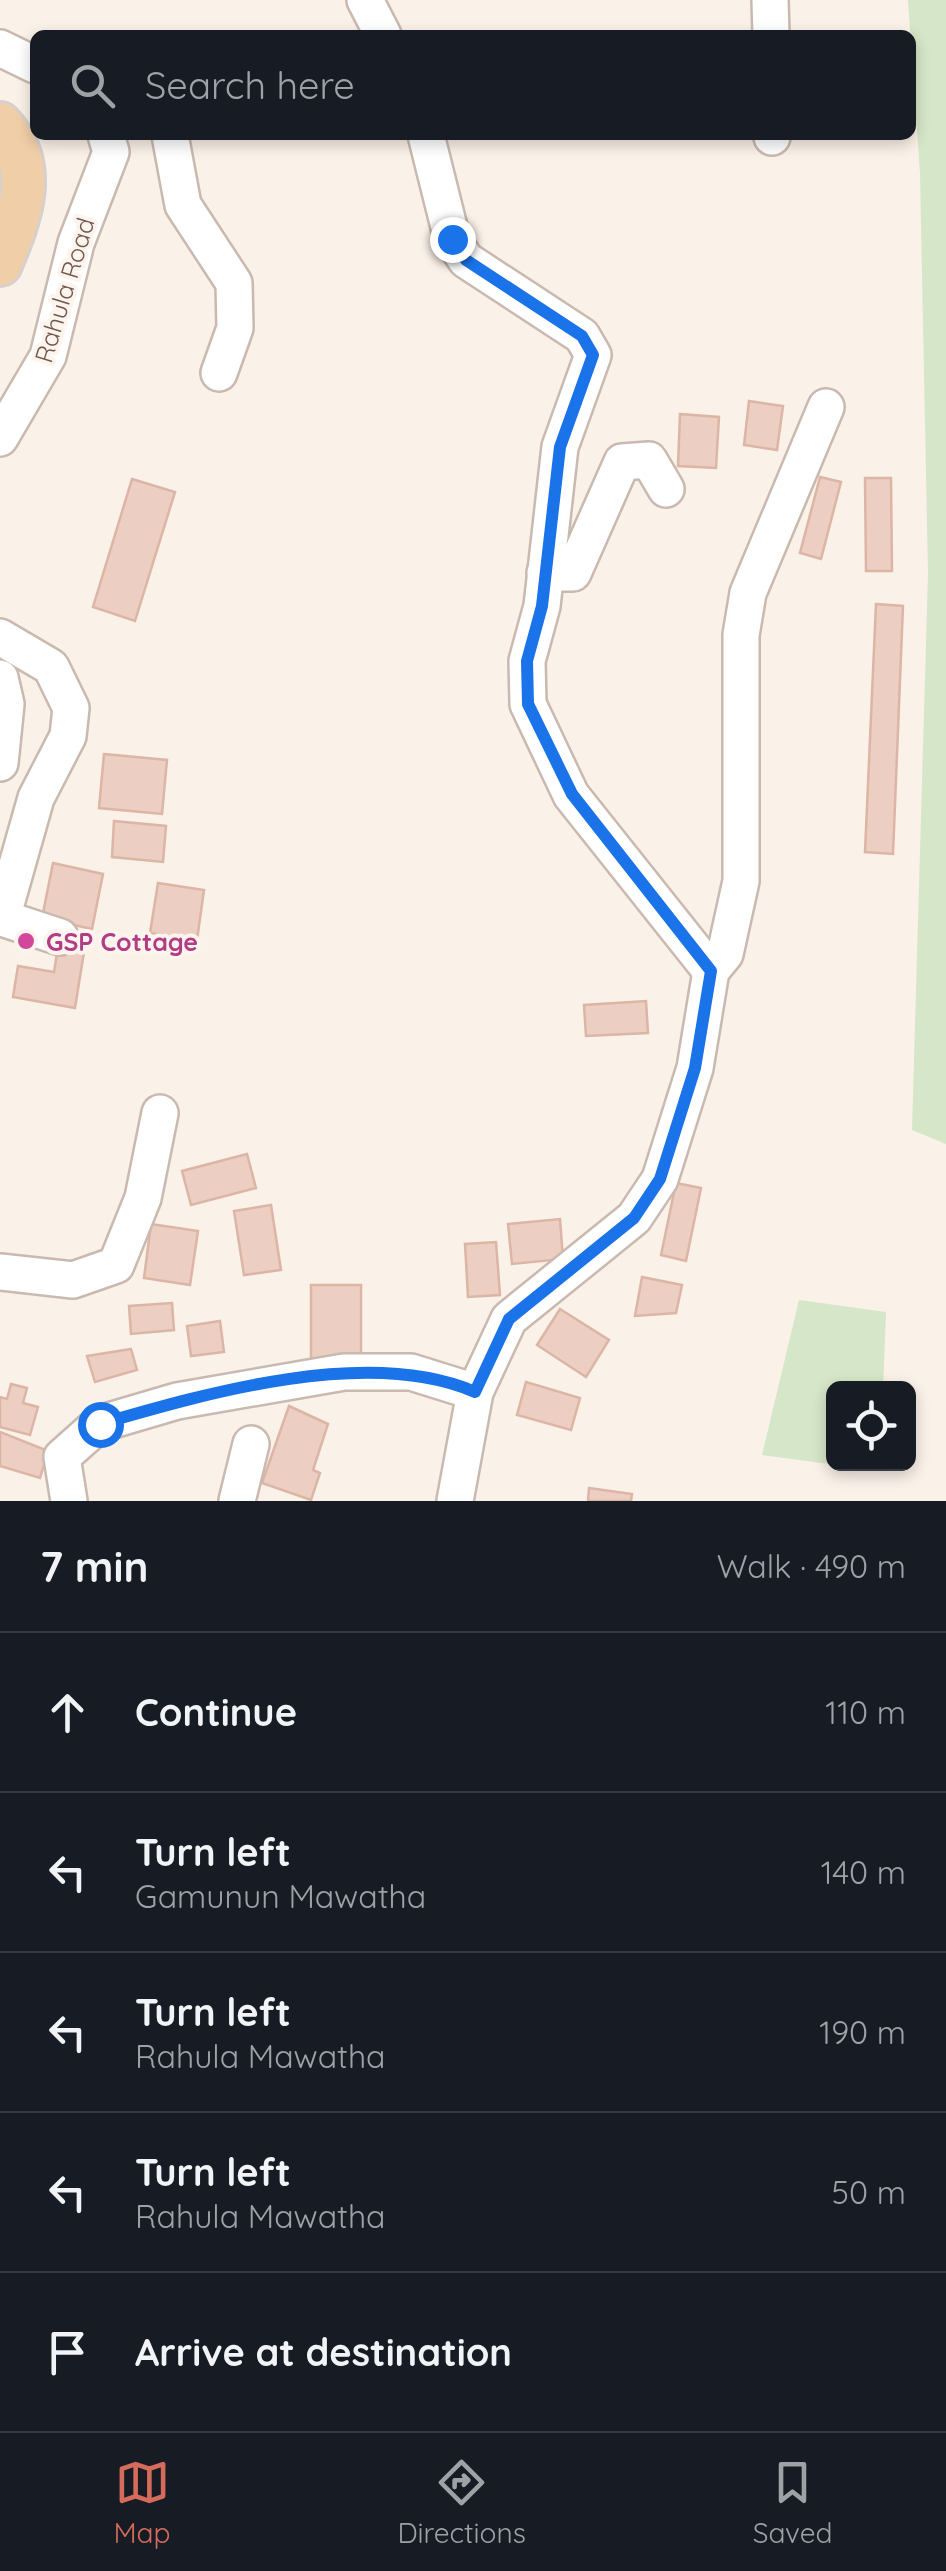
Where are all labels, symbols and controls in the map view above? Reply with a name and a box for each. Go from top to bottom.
search box [30,30,916,140]
icon: search [65,58,120,113]
text: Search here [145,61,355,109]
street label: Rahula Road [27,214,101,366]
route end [430,217,476,263]
place label: GSP Cottage [46,926,198,957]
marker: GSP Cottage [15,930,37,952]
map controls [826,1381,916,1471]
button: locate [826,1381,916,1471]
route start [78,1402,124,1448]
text: 7 min [40,1540,149,1593]
text: Walk · 490 m [717,1546,906,1586]
icon: ahead [40,1685,95,1740]
text: Continue [135,1688,297,1736]
text: 110 m [825,1692,906,1732]
text: Turn left [135,1828,291,1876]
icon: left [40,1845,95,1900]
text: 140 m [821,1852,906,1892]
text: Gamunun Mawatha [135,1876,426,1916]
text: Turn left [135,1988,291,2036]
icon: left [40,2005,95,2060]
text: 190 m [819,2012,906,2052]
text: Rahula Mawatha [135,2036,386,2076]
text: Turn left [135,2148,291,2196]
icon: left [40,2165,95,2220]
text: 50 m [832,2172,906,2212]
text: Rahula Mawatha [135,2196,386,2236]
icon: arrive [40,2325,95,2380]
text: Arrive at destination [135,2328,512,2376]
tab: Map [113,2455,171,2550]
tab: Directions [397,2455,526,2550]
tab: Saved [753,2455,833,2550]

